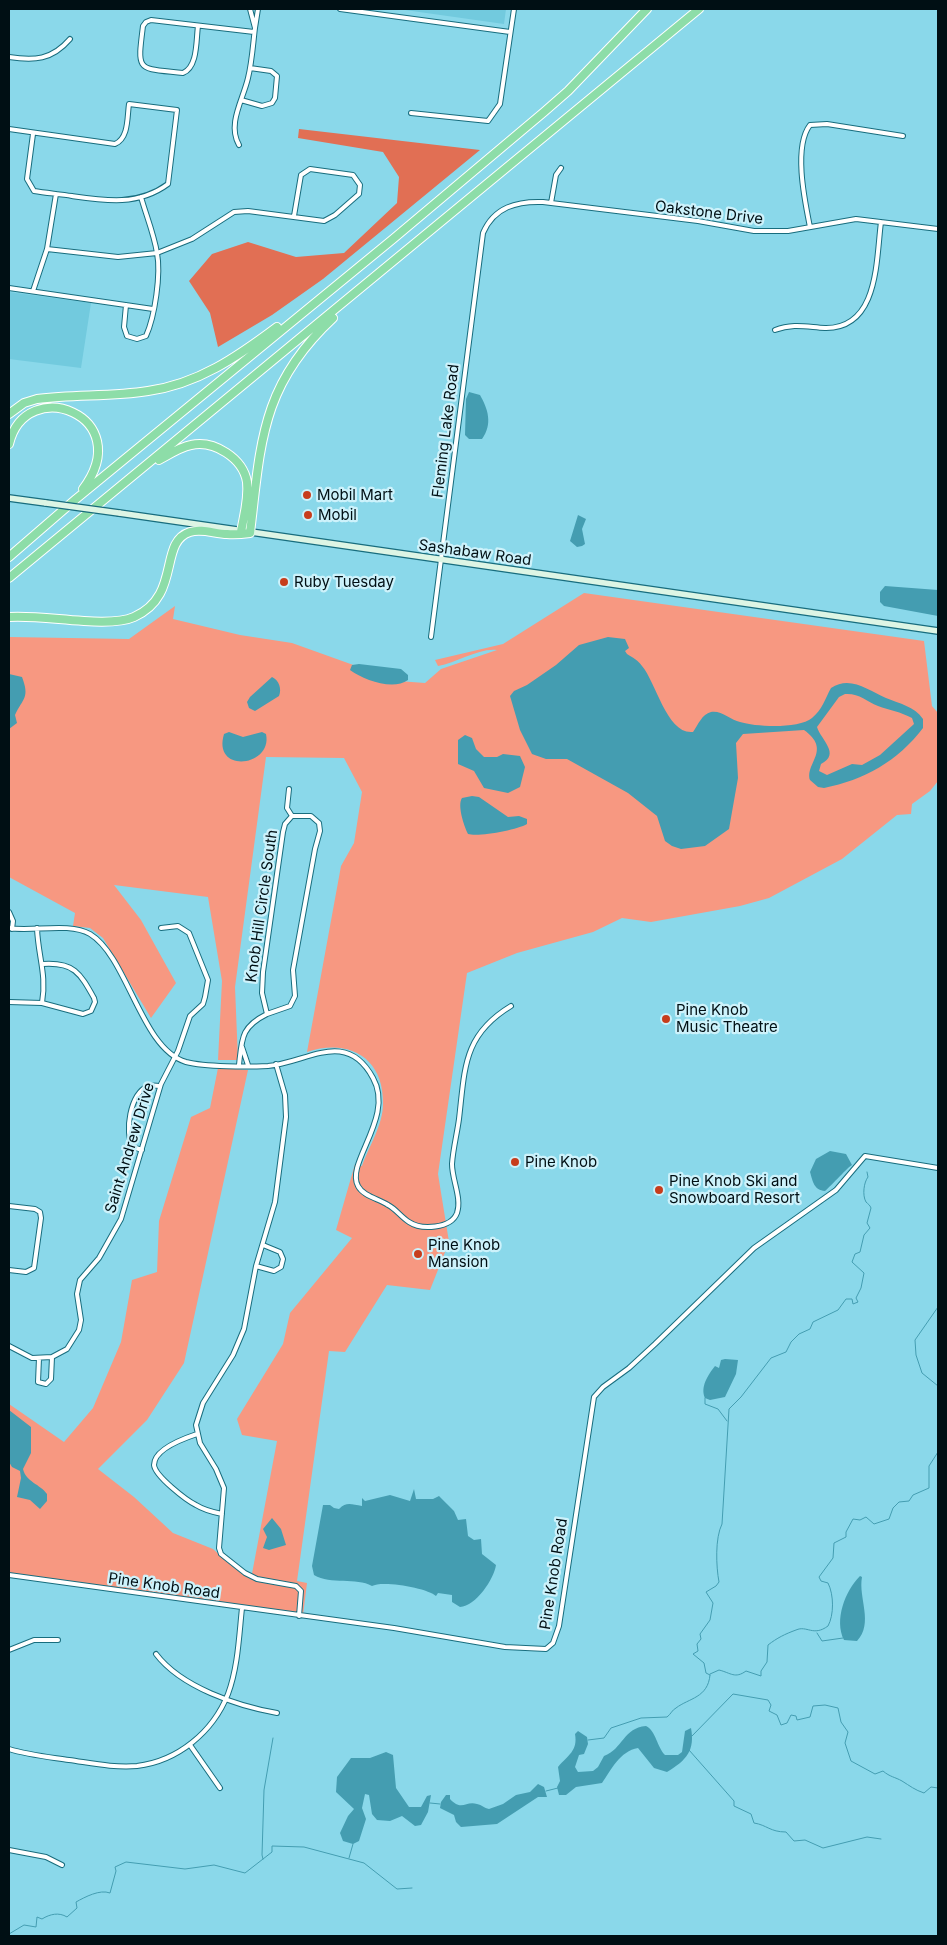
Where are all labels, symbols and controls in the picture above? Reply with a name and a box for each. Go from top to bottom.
street label: Oakstone Drive [654,197,764,229]
street label: Fleming Lake Road [429,363,463,499]
place label: Mobil Mart [317,486,393,504]
marker: Mobil Mart [301,489,313,501]
place label: Mobil [318,506,357,524]
marker: Mobil [302,509,314,521]
street label: Sashabaw Road [417,536,533,570]
place label: Ruby Tuesday [294,573,394,591]
marker: Ruby Tuesday [278,576,290,588]
street label: Knob Hill Circle South [242,828,282,984]
place label: Pine Knob Music Theatre [676,1001,778,1036]
marker: Pine Knob Music Theatre [660,1013,672,1025]
street label: Saint Andrew Drive [102,1081,158,1215]
place label: Pine Knob [525,1153,597,1171]
marker: Pine Knob [509,1156,521,1168]
place label: Pine Knob Ski and Snowboard Resort [669,1172,800,1207]
marker: Pine Knob Ski and Snowboard Resort [653,1184,665,1196]
place label: Pine Knob Mansion [428,1236,500,1271]
marker: Pine Knob Mansion [412,1248,424,1260]
street label: Pine Knob Road [536,1517,572,1631]
street label: Pine Knob Road [107,1569,221,1603]

